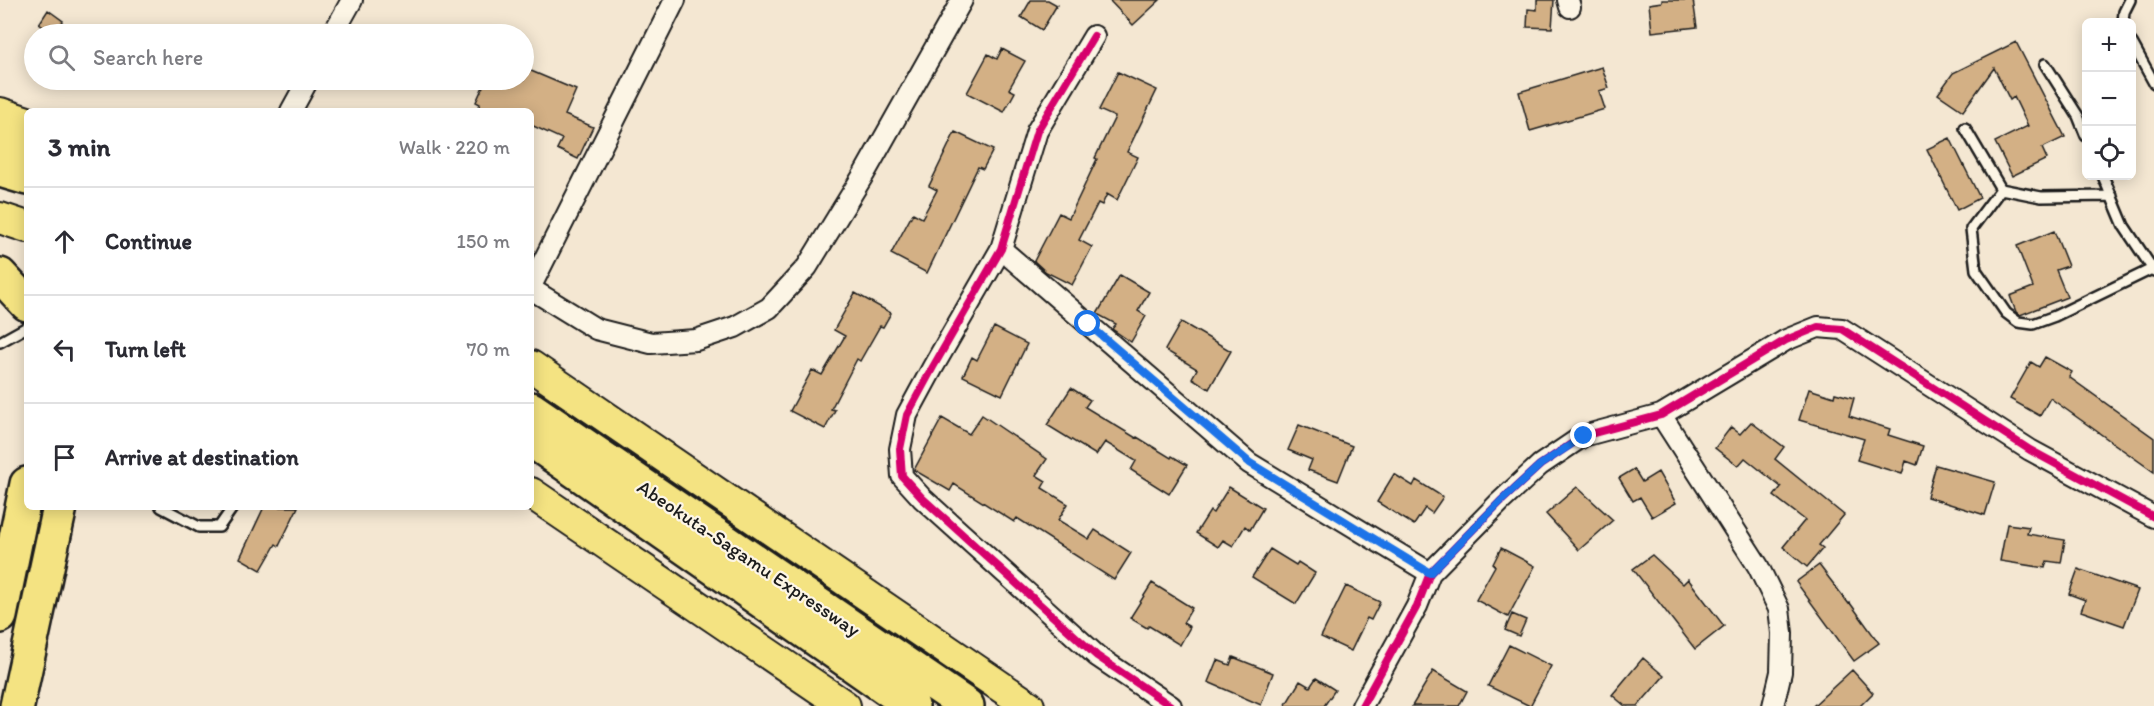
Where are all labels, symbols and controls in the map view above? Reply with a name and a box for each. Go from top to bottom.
map controls [2082,18,2136,180]
button: + [2082,18,2136,72]
search box [24,24,534,90]
icon: search [45,41,78,74]
text: Search here [93,44,203,71]
button: − [2082,72,2136,126]
button: locate [2082,126,2136,180]
text: 3 min [48,131,110,163]
text: Walk · 220 m [399,135,510,159]
icon: ahead [48,225,81,258]
text: Continue [105,228,192,255]
text: 150 m [457,229,510,253]
route start [1074,310,1100,336]
icon: left [48,333,81,366]
text: Turn left [105,336,186,363]
text: 70 m [466,337,510,361]
route end [1570,422,1596,448]
icon: arrive [48,441,81,474]
text: Arrive at destination [105,444,299,471]
street label: Abeokuta-Sagamu Expressway [633,474,865,642]

